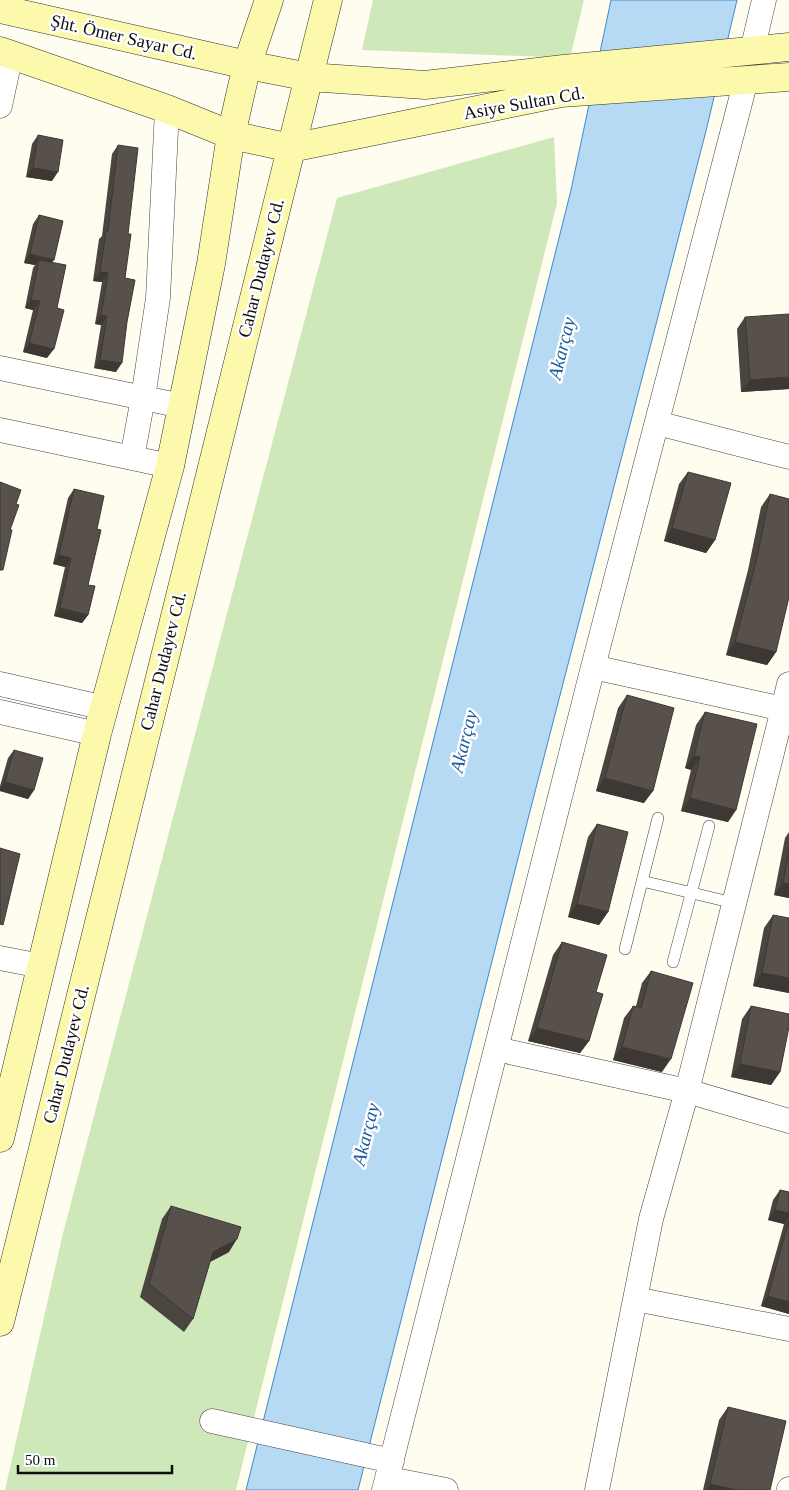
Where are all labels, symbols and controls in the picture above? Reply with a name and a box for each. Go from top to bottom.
street label: Şht. Ömer Sayar Cd. [49,10,199,64]
street label: Asiye Sultan Cd. [462,83,586,123]
street label: Cahar Dudayev Cd. [234,196,288,340]
water label: Akarçay [543,314,579,383]
street label: Cahar Dudayev Cd. [136,589,190,733]
water label: Akarçay [445,707,481,776]
street label: Cahar Dudayev Cd. [39,982,93,1126]
water label: Akarçay [347,1100,383,1169]
scale bar [18,1442,171,1474]
text: 50 m [25,1452,56,1468]

